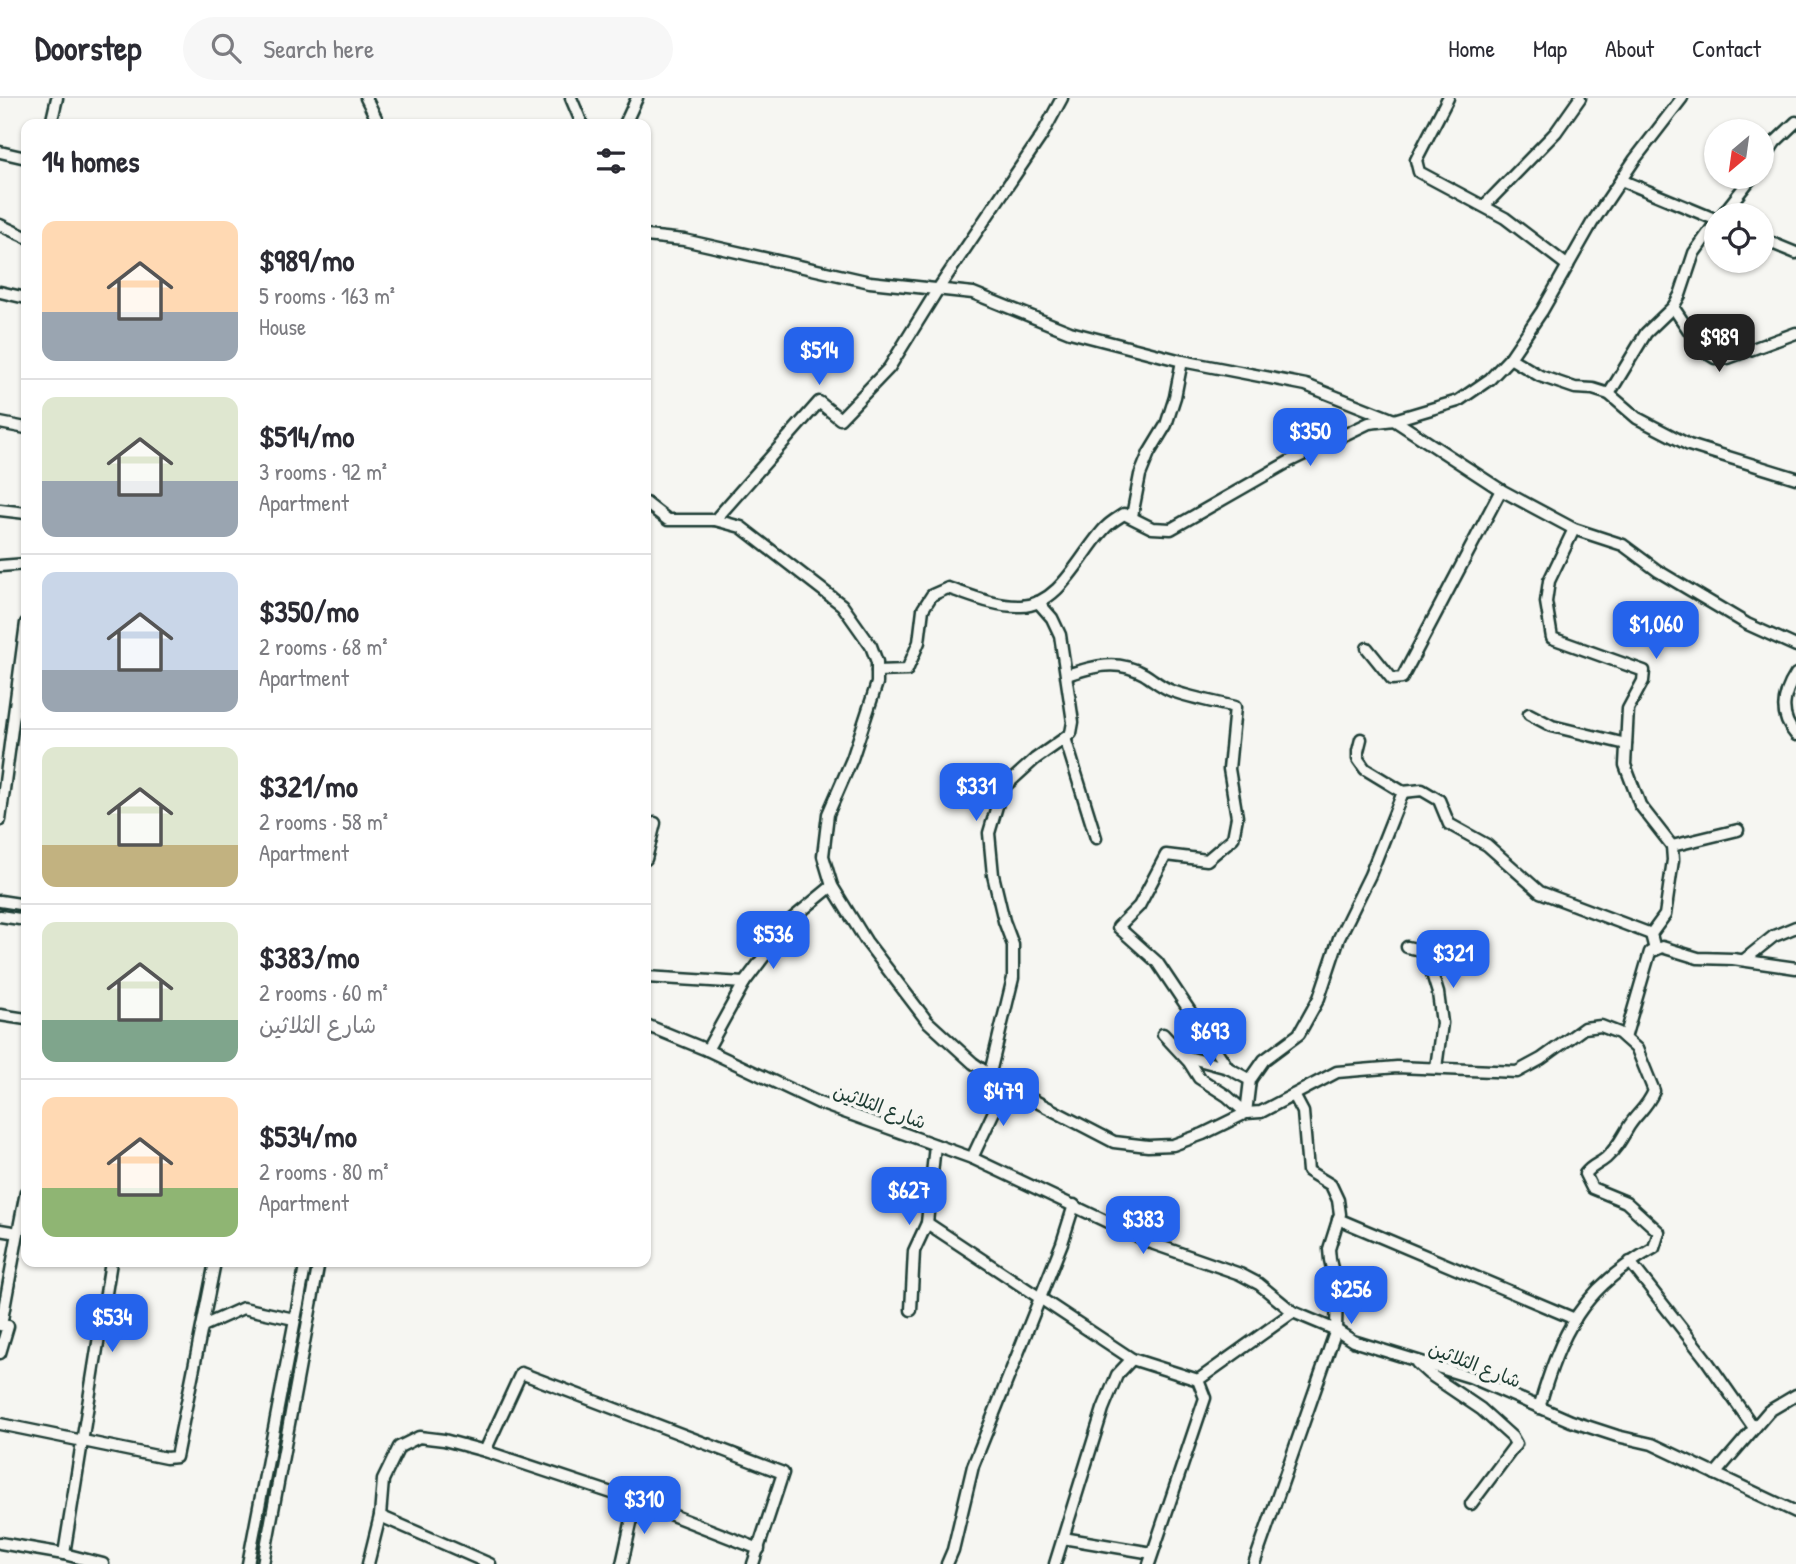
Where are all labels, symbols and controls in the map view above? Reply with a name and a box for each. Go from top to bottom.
search box [183,17,673,80]
text: Doorstep [35,26,141,70]
icon: search [207,29,245,67]
text: Search here [263,31,374,66]
text: Home [1448,32,1495,64]
text: Map [1533,32,1567,64]
text: About [1605,32,1654,64]
text: Contact [1692,32,1761,64]
north arrow [1704,119,1774,189]
map controls [1704,119,1774,273]
text: 14 homes [42,141,140,181]
icon: filters [592,142,630,180]
button: locate [1704,203,1774,273]
text: $989/mo [259,240,354,280]
icon: home [98,249,182,333]
text: 5 rooms · 163 m² [259,280,395,311]
text: House [259,311,306,342]
pin: $989 [1678,314,1760,374]
text: $989 [1700,321,1738,352]
pin: $514 [778,328,860,387]
text: $514 [800,334,838,365]
pin: $350 [1269,408,1351,468]
text: $350 [1289,415,1331,446]
text: $514/mo [259,416,354,456]
icon: home [98,425,182,509]
text: 3 rooms · 92 m² [259,456,387,487]
text: Apartment [259,487,349,518]
text: $350/mo [259,591,359,631]
icon: home [98,600,182,684]
pin: $1,060 [1599,602,1713,661]
text: $1,060 [1629,608,1683,639]
text: 2 rooms · 68 m² [259,631,387,662]
text: Apartment [259,662,349,693]
pin: $331 [935,764,1017,823]
text: $321/mo [259,766,358,806]
text: $331 [956,770,996,801]
icon: home [98,775,182,859]
text: 2 rooms · 58 m² [259,806,388,837]
text: Apartment [259,837,349,868]
pin: $536 [732,912,814,971]
text: $536 [753,918,793,949]
pin: $321 [1412,930,1494,990]
text: $383/mo [259,937,359,977]
text: $321 [1432,937,1474,968]
icon: home [98,950,182,1034]
text: 2 rooms · 60 m² [259,977,388,1008]
text: شارع الثلاثين [259,1009,376,1040]
pin: $693 [1169,1009,1251,1068]
text: $693 [1190,1015,1230,1046]
pin: $479 [962,1068,1044,1128]
text: $479 [983,1075,1023,1106]
street label: شارع الثلاثين [830,1077,930,1136]
text: $534/mo [259,1116,357,1156]
icon: home [98,1125,182,1209]
text: 2 rooms · 80 m² [259,1156,389,1187]
pin: $627 [868,1168,950,1227]
text: $627 [888,1174,931,1205]
text: Apartment [259,1187,349,1218]
pin: $383 [1102,1196,1184,1256]
text: $383 [1122,1203,1164,1234]
pin: $256 [1310,1266,1392,1326]
text: $256 [1330,1273,1372,1304]
pin: $534 [71,1294,153,1354]
text: $534 [92,1301,132,1332]
street label: شارع الثلاثين [1425,1334,1525,1394]
pin: $310 [603,1476,685,1536]
text: $310 [624,1483,664,1514]

